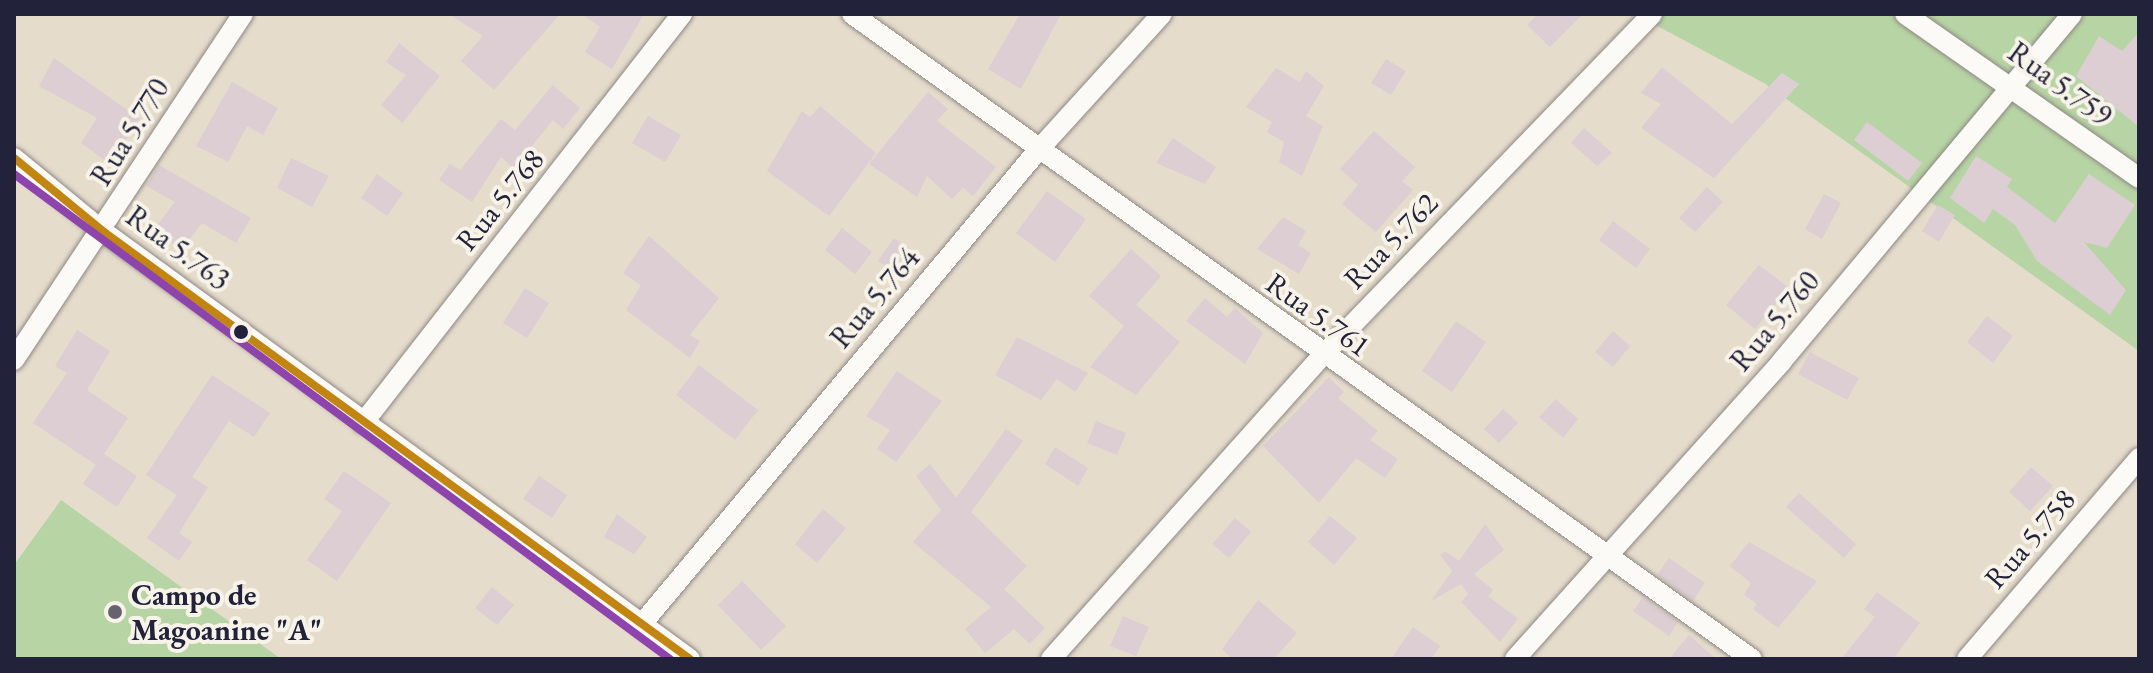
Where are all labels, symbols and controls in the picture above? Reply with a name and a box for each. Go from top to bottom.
street label: Rua 5.759 [2001,34,2119,134]
street label: Rua 5.770 [83,72,177,192]
street label: Rua 5.768 [448,142,552,258]
street label: Rua 5.762 [1336,185,1446,297]
street label: Rua 5.763 [119,198,237,298]
street label: Rua 5.764 [823,241,927,355]
street label: Rua 5.760 [1723,264,1827,378]
street label: Rua 5.761 [1259,265,1377,365]
unlabelled marker [233,324,249,340]
street label: Rua 5.758 [1977,482,2083,596]
place label: Campo de Magoanine "A" [131,577,322,648]
marker: Campo de Magoanine "A" [106,603,124,621]

